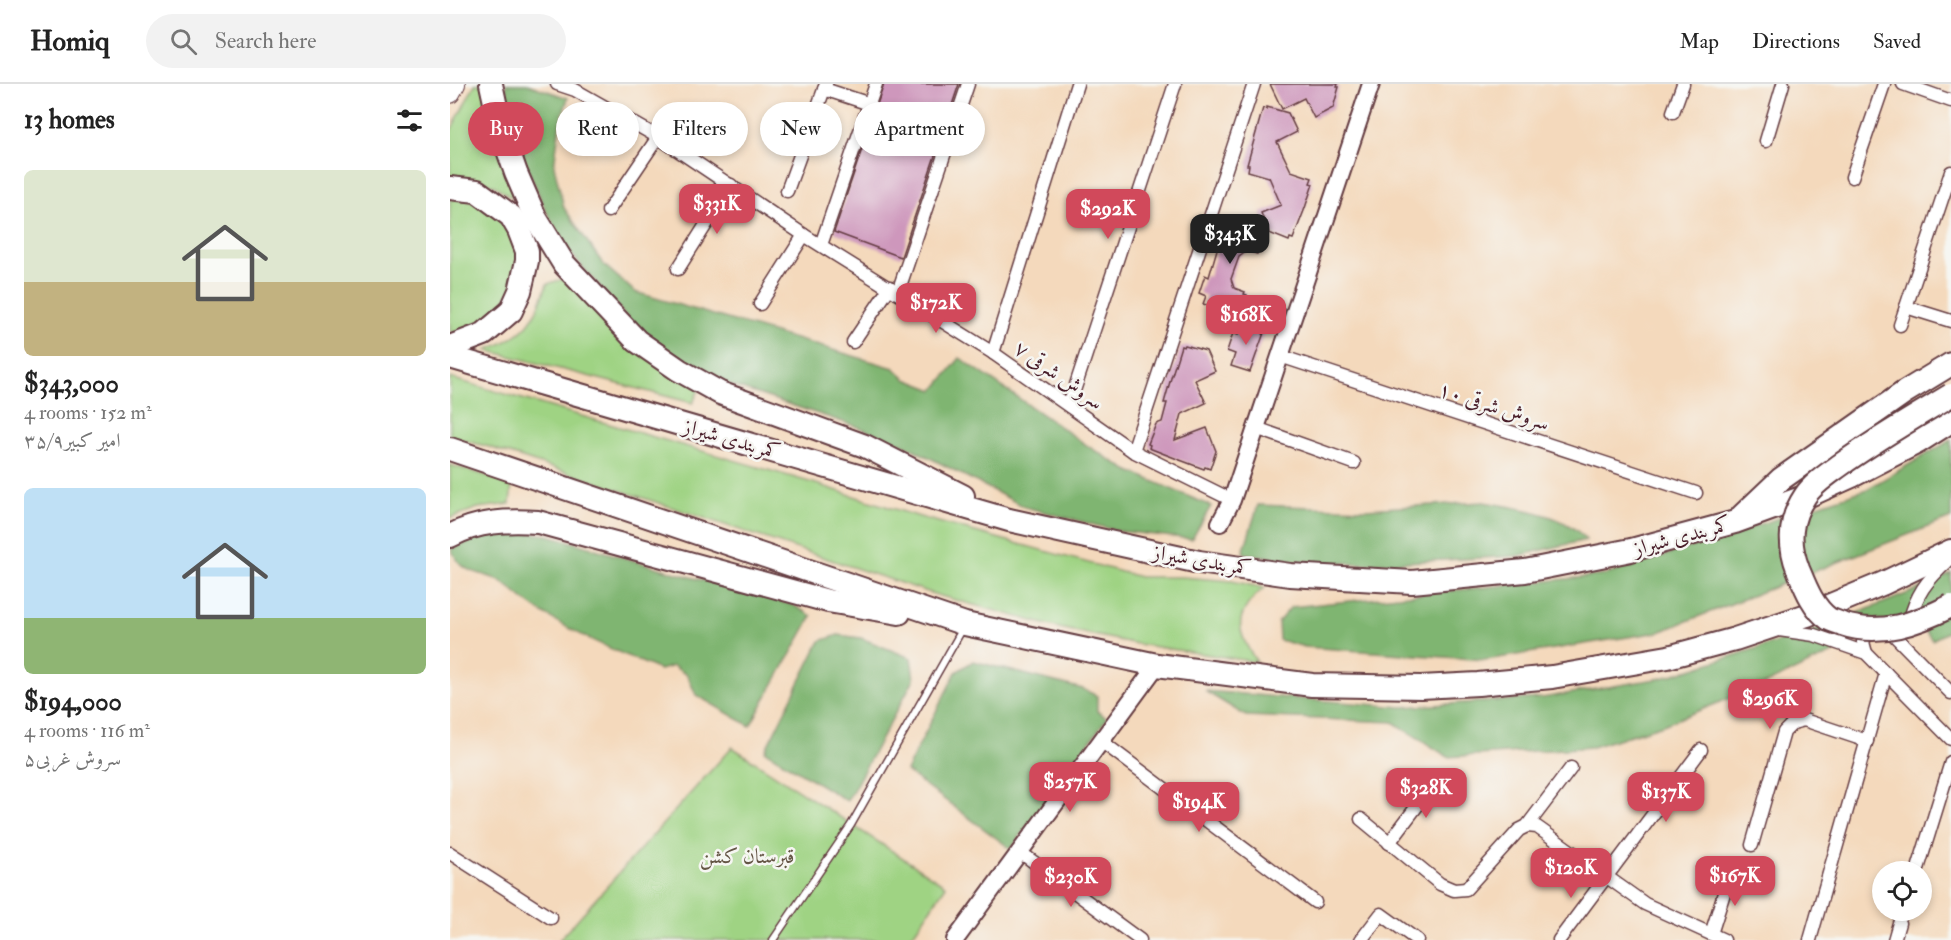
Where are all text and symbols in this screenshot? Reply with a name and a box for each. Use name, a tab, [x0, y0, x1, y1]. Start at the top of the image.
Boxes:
search box	[146, 14, 566, 68]
text: Homiq	[30, 24, 110, 59]
icon: search	[167, 25, 200, 58]
text: Search here	[215, 27, 316, 55]
text: Map	[1679, 28, 1719, 55]
text: Directions	[1752, 28, 1840, 55]
text: Saved	[1873, 28, 1921, 55]
chip: Buy	[468, 102, 544, 156]
chip: Rent	[556, 102, 639, 156]
chip: Filters	[651, 102, 748, 156]
chip: New	[760, 102, 842, 156]
chip: Apartment	[854, 102, 985, 156]
text: 13 homes	[24, 104, 115, 136]
icon: filters	[393, 104, 426, 137]
pin: $331K	[675, 184, 759, 235]
pin: $292K	[1066, 189, 1150, 240]
text: $331K	[693, 191, 741, 216]
text: $292K	[1080, 196, 1136, 221]
icon: home	[171, 209, 279, 317]
pin: $343K	[1188, 214, 1272, 265]
text: $343K	[1204, 221, 1256, 246]
pin: $172K	[894, 283, 978, 334]
text: $172K	[910, 290, 962, 315]
pin: $168K	[1204, 295, 1288, 346]
text: $168K	[1220, 302, 1272, 327]
street label: سروش شرقی ۷	[1009, 335, 1109, 416]
text: $343,000	[24, 368, 119, 400]
street label: سروش شرقی ۱۰	[1435, 376, 1553, 437]
text: 4 rooms · 152 m²	[24, 400, 152, 425]
street label: کمربندی شیراز	[678, 412, 784, 466]
text: امیر کبیر۳۵/۹	[24, 428, 121, 453]
street label: کمربندی شیراز	[1628, 510, 1734, 563]
icon: home	[171, 527, 279, 635]
street label: کمربندی شیراز	[1148, 538, 1254, 582]
pin: $296K	[1728, 679, 1812, 730]
text: $194,000	[24, 686, 122, 718]
text: $296K	[1742, 686, 1798, 711]
text: 4 rooms · 116 m²	[24, 718, 150, 743]
text: سروش غربی۵	[24, 746, 121, 771]
pin: $257K	[1028, 762, 1112, 813]
pin: $328K	[1384, 768, 1468, 819]
text: $257K	[1043, 769, 1097, 794]
pin: $137K	[1624, 772, 1708, 823]
text: $328K	[1400, 775, 1452, 800]
text: $137K	[1641, 779, 1691, 804]
pin: $194K	[1157, 782, 1241, 833]
text: $194K	[1172, 789, 1226, 814]
park label: قبرستان کشن	[700, 843, 794, 870]
pin: $120K	[1529, 848, 1613, 899]
text: $120K	[1545, 855, 1597, 880]
pin: $167K	[1693, 856, 1777, 907]
pin: $230K	[1029, 857, 1113, 908]
map controls	[1872, 861, 1932, 921]
button: locate	[1872, 861, 1932, 921]
text: $167K	[1709, 863, 1761, 888]
text: $230K	[1044, 864, 1098, 889]

